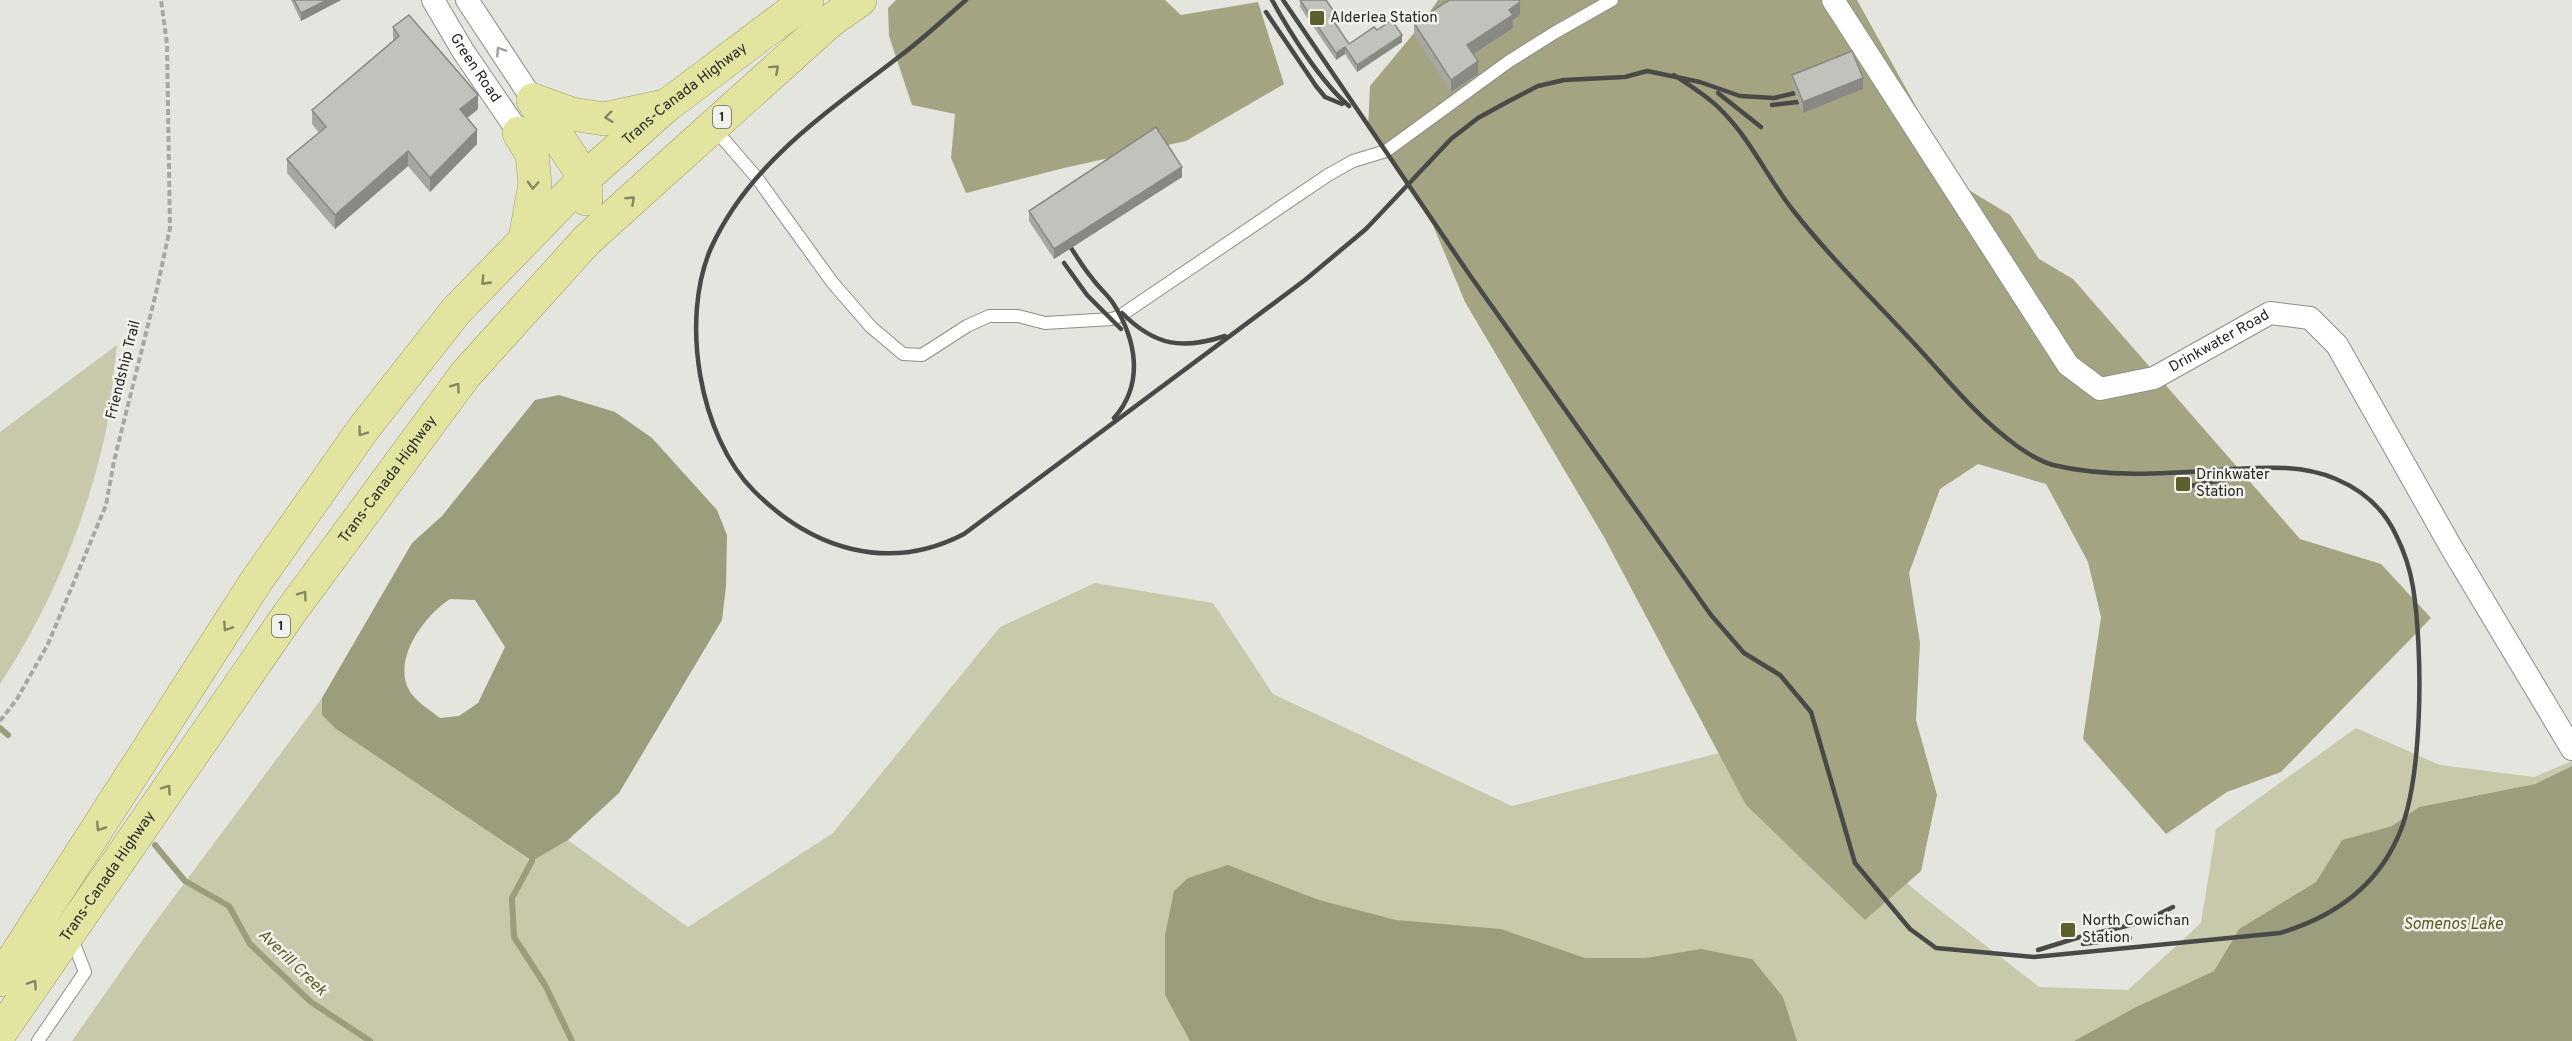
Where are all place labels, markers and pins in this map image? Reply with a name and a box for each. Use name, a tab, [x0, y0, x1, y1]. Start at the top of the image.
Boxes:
marker: Alderlea Station	[1308, 9, 1326, 27]
place label: Alderlea Station	[1330, 9, 1438, 28]
place label: Drinkwater Station	[2196, 466, 2270, 502]
marker: Drinkwater Station	[2174, 475, 2192, 493]
place label: North Cowichan Station	[2082, 912, 2189, 948]
marker: North Cowichan Station	[2059, 921, 2077, 939]

